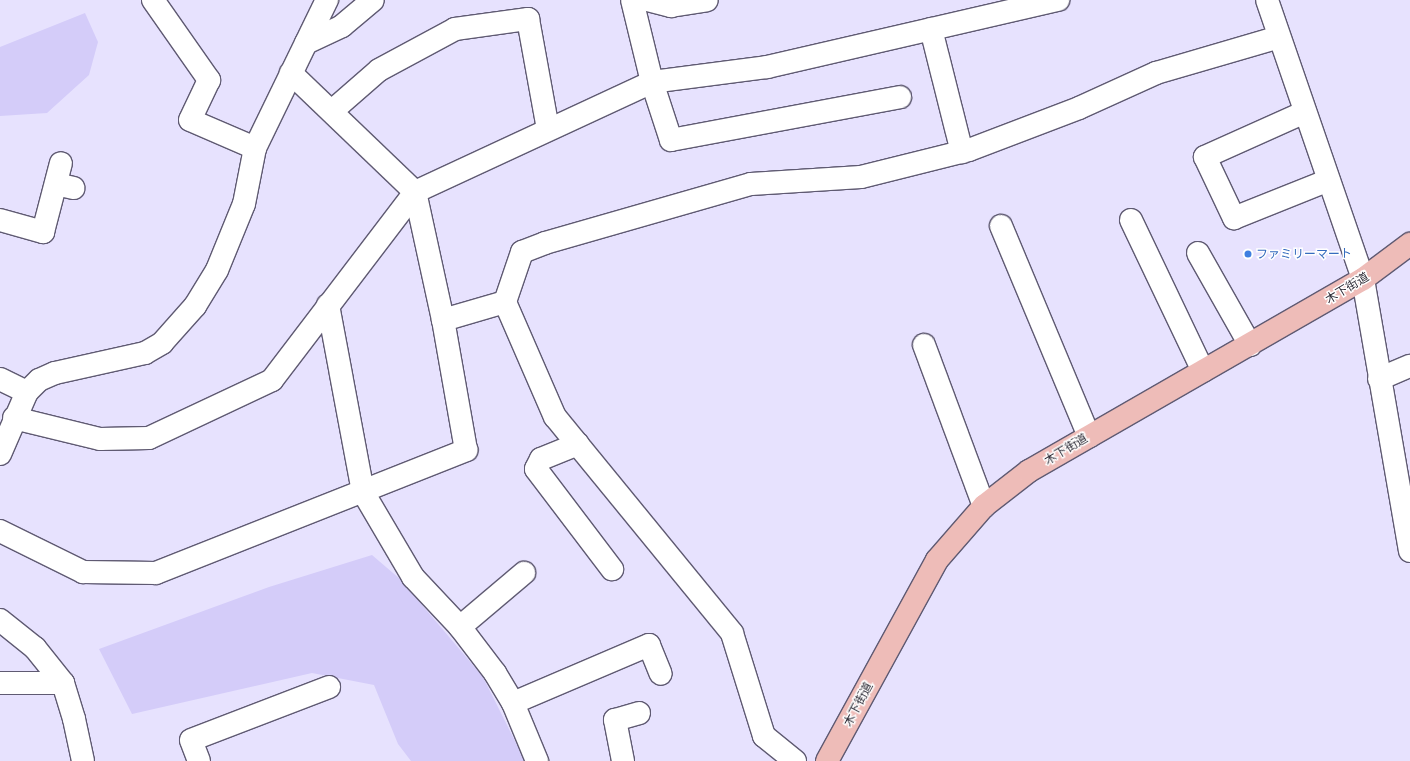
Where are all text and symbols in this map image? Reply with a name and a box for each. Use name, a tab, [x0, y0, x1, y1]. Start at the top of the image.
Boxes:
place label: ファミリーマート	[1256, 247, 1352, 261]
marker: ファミリーマート	[1243, 249, 1253, 259]
street label: 木下街道	[1323, 269, 1371, 307]
street label: 木下街道	[1042, 430, 1090, 468]
street label: 木下街道	[840, 679, 876, 729]

